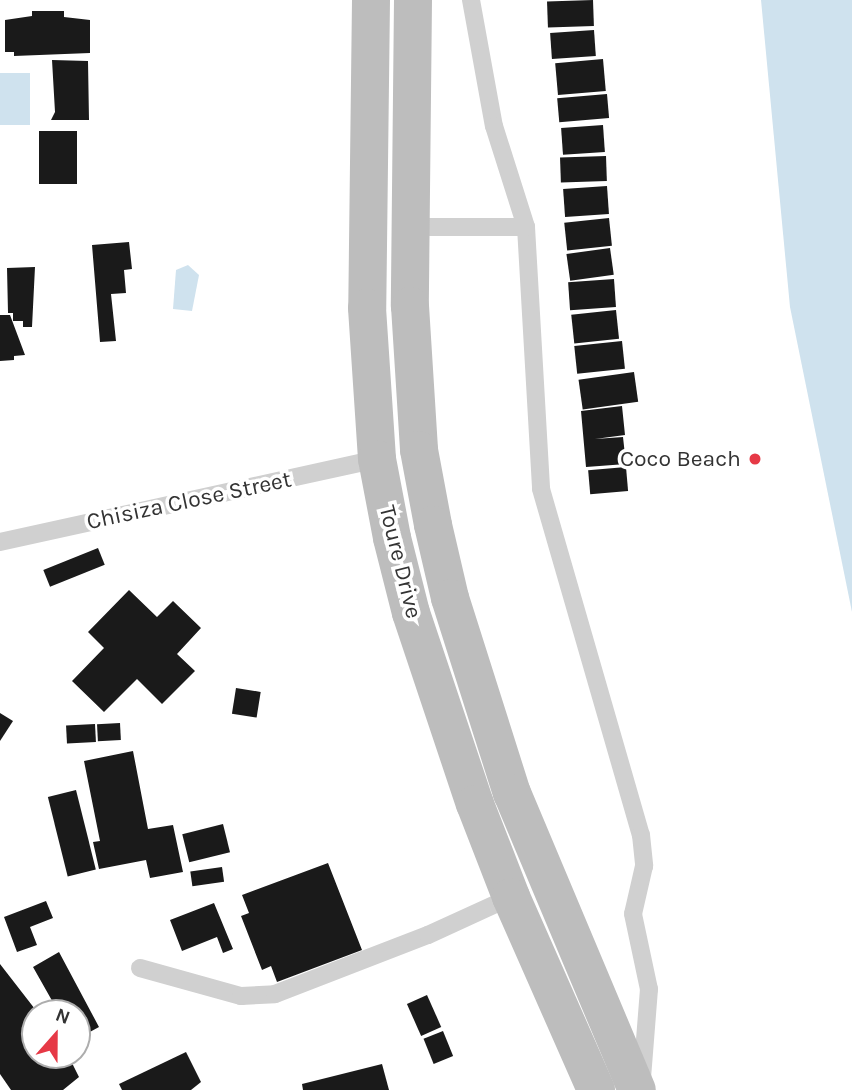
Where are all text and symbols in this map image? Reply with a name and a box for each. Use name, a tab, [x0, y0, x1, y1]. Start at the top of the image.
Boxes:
place label: Coco Beach	[620, 445, 741, 473]
marker: Coco Beach	[747, 451, 763, 467]
street label: Chisiza Close Street	[84, 466, 294, 536]
street label: Toure Drive	[373, 503, 427, 621]
north arrow	[21, 999, 91, 1069]
text: N	[53, 1004, 73, 1029]

